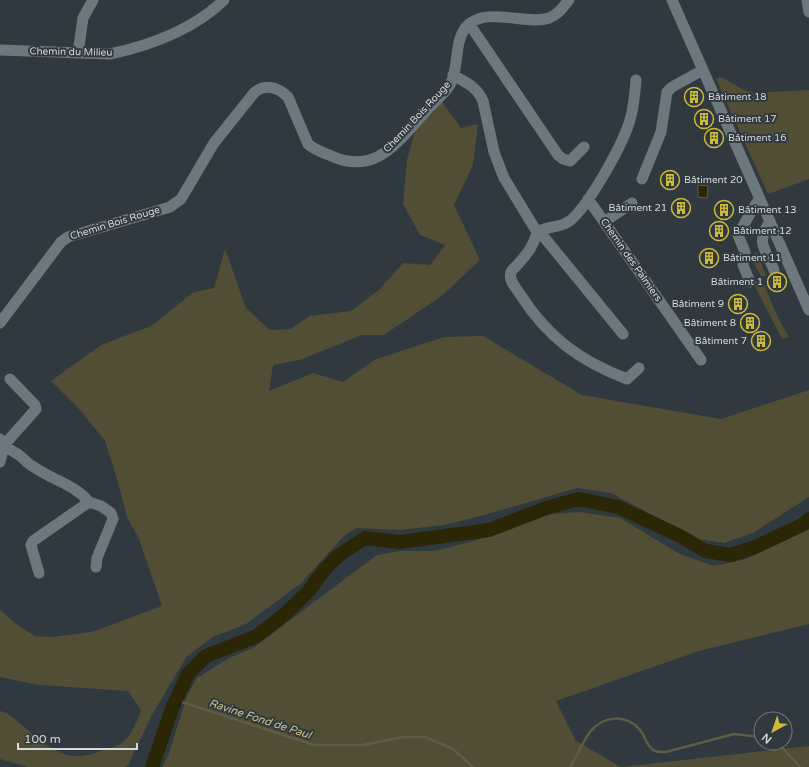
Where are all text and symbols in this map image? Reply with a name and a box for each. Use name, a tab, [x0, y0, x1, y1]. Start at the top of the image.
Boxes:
street label: Chemin du Milieu	[29, 45, 113, 59]
street label: Chemin Bois Rouge	[381, 79, 453, 155]
building icon: Bâtiment 18	[683, 86, 705, 108]
place label: Bâtiment 18	[708, 91, 767, 103]
building icon: Bâtiment 17	[693, 108, 715, 130]
place label: Bâtiment 17	[718, 113, 777, 125]
building icon: Bâtiment 16	[703, 127, 725, 149]
place label: Bâtiment 16	[728, 132, 787, 144]
building icon: Bâtiment 20	[659, 169, 681, 191]
place label: Bâtiment 20	[684, 174, 743, 186]
building icon: Bâtiment 21	[670, 197, 692, 219]
building icon: Bâtiment 13	[713, 199, 735, 221]
place label: Bâtiment 21	[608, 202, 667, 214]
street label: Chemin Bois Rouge	[69, 204, 162, 242]
place label: Bâtiment 13	[738, 204, 797, 216]
street label: Chemin des Palmiers	[598, 216, 664, 304]
building icon: Bâtiment 12	[708, 220, 730, 242]
place label: Bâtiment 12	[733, 225, 792, 237]
building icon: Bâtiment 11	[698, 247, 720, 269]
place label: Bâtiment 11	[723, 252, 782, 264]
building icon: Bâtiment 1	[766, 271, 788, 293]
place label: Bâtiment 1	[711, 276, 763, 288]
building icon: Bâtiment 9	[727, 293, 749, 315]
place label: Bâtiment 9	[672, 298, 724, 310]
building icon: Bâtiment 8	[739, 312, 761, 334]
place label: Bâtiment 8	[684, 317, 736, 329]
building icon: Bâtiment 7	[750, 330, 772, 352]
place label: Bâtiment 7	[695, 335, 747, 347]
water label: Ravine Fond de Paul	[207, 696, 314, 742]
north arrow	[753, 711, 793, 751]
scale bar	[18, 725, 137, 751]
text: N	[759, 730, 774, 746]
text: 100 m	[24, 732, 61, 746]

